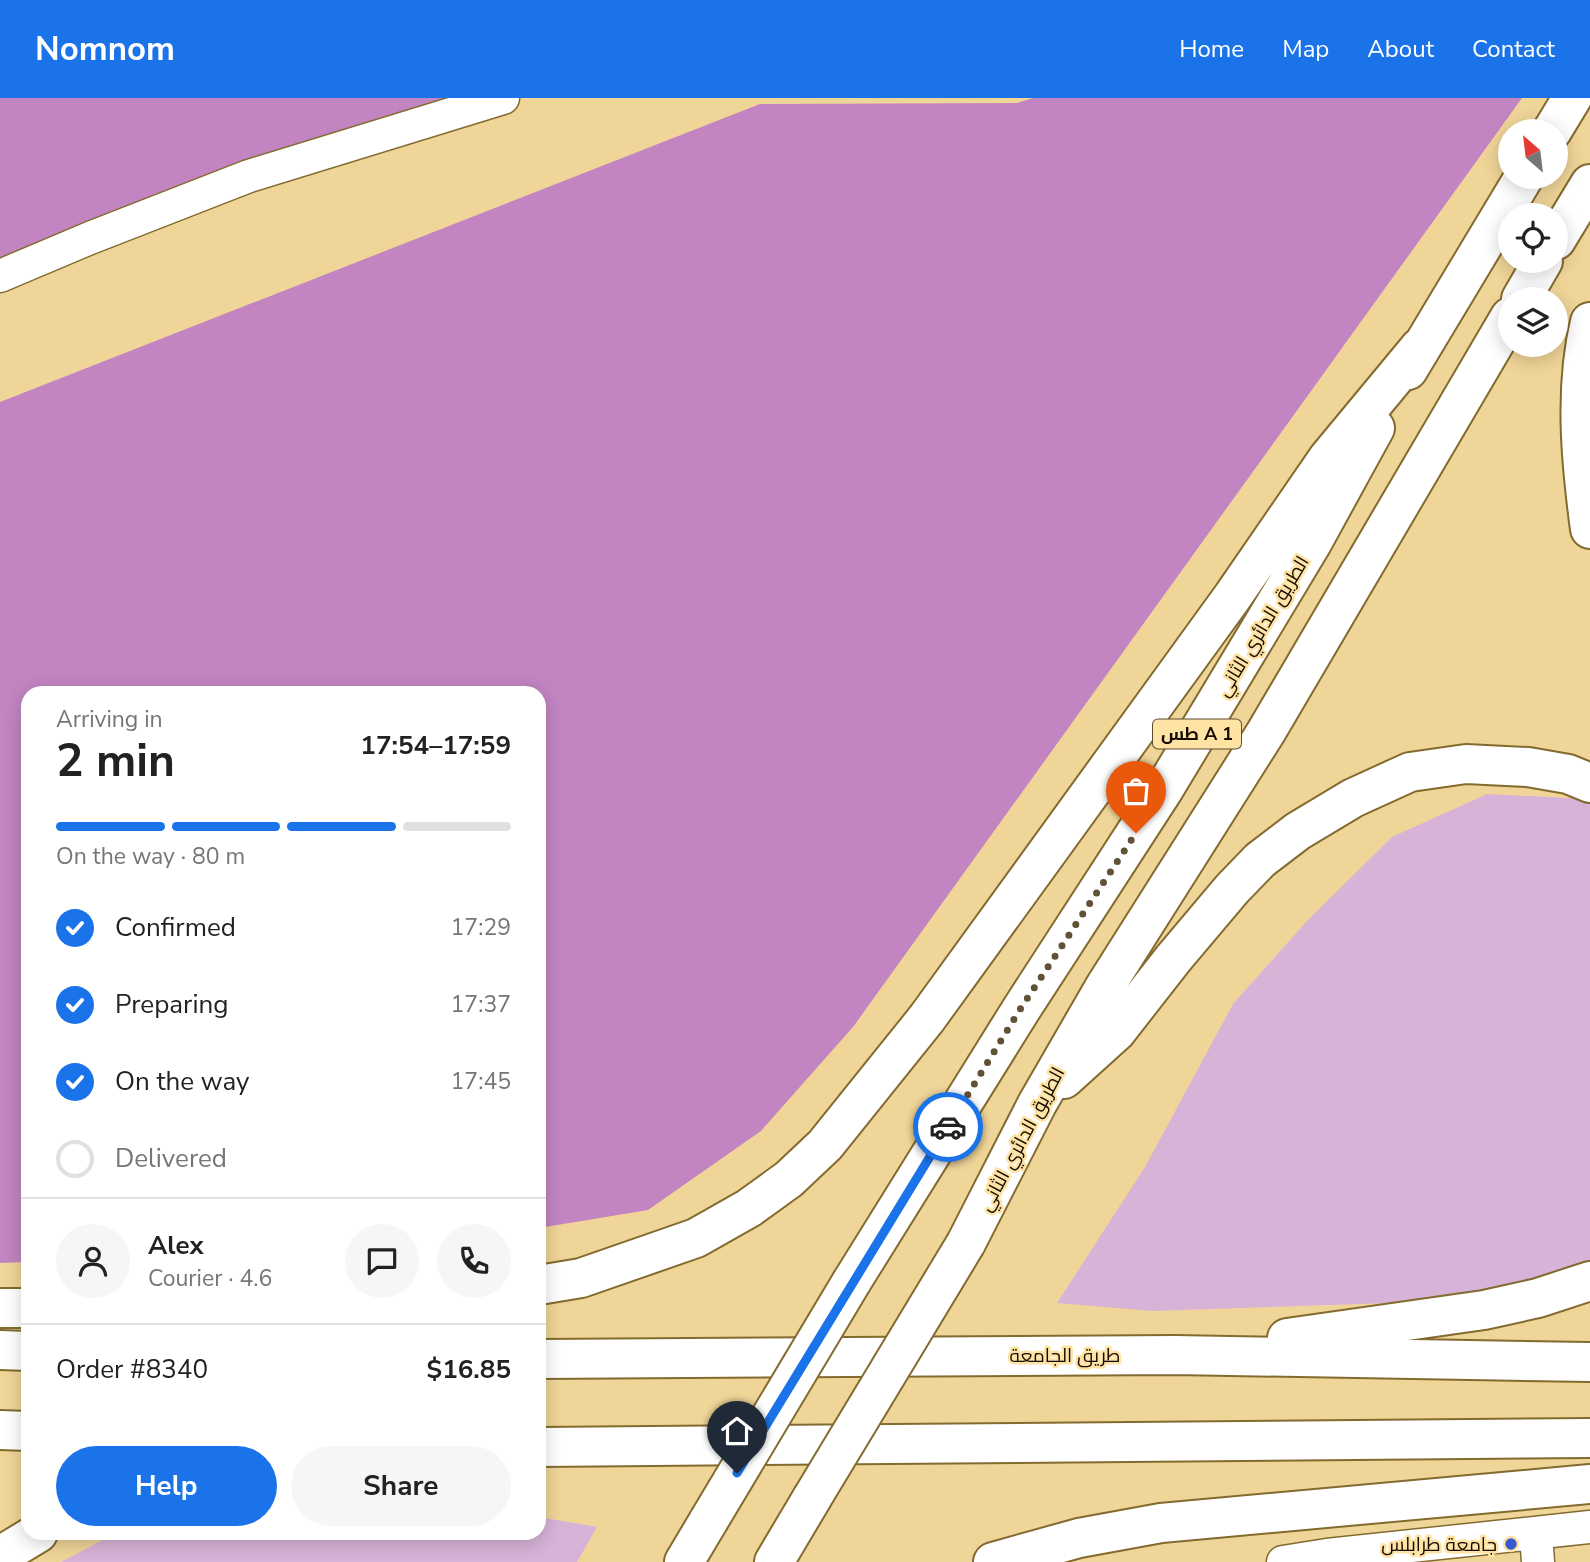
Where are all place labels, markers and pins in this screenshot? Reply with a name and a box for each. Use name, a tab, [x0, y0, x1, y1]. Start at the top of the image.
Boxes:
pin	[1106, 761, 1166, 833]
pin	[707, 1401, 767, 1473]
place label: جامعة طرابلس	[1381, 1532, 1497, 1558]
marker: جامعة طرابلس	[1503, 1536, 1519, 1552]

